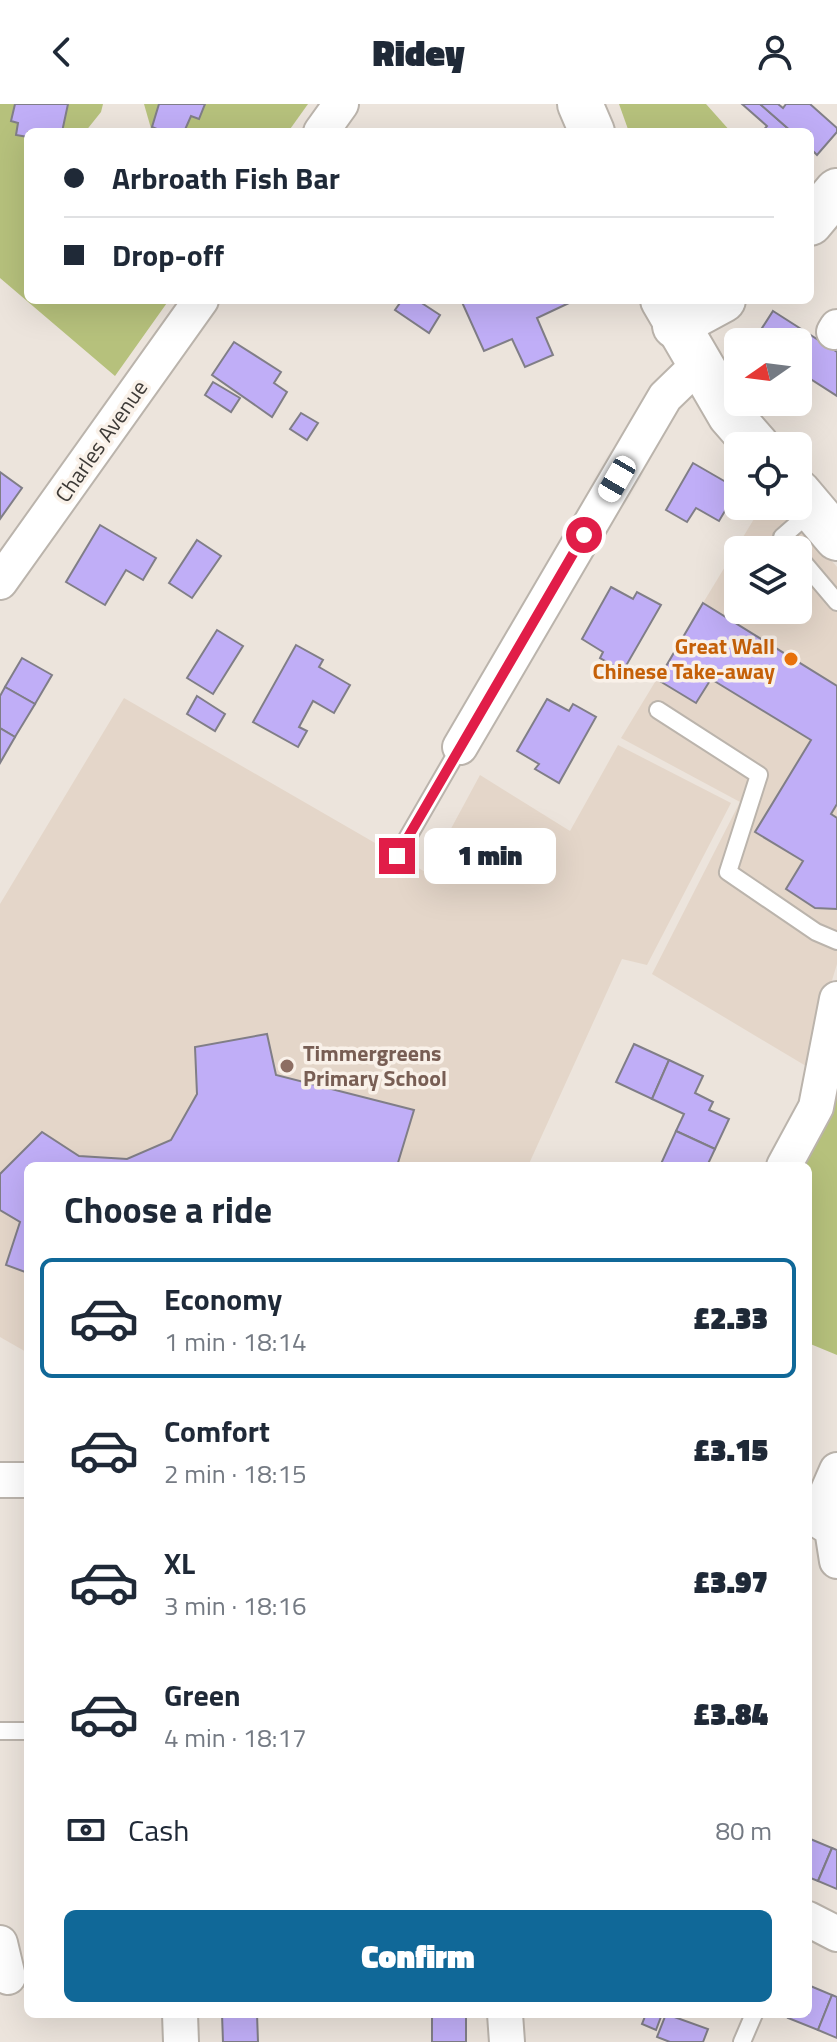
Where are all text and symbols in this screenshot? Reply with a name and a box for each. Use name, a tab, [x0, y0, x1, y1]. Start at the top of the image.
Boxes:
text: Ridey	[372, 25, 465, 80]
icon: back	[40, 30, 84, 74]
icon: person	[753, 30, 797, 74]
text: Arbroath Fish Bar	[112, 155, 340, 201]
text: Drop-off	[112, 232, 224, 278]
north arrow	[724, 328, 812, 416]
map controls	[724, 328, 812, 624]
street label: Charles Avenue	[46, 373, 156, 509]
button: locate	[724, 432, 812, 520]
car	[595, 452, 639, 506]
route start	[566, 517, 602, 553]
button: layers	[724, 536, 812, 624]
place label: Great Wall Chinese Take-away	[593, 629, 775, 688]
marker: Great Wall Chinese Take-away	[782, 650, 800, 668]
callout: 1 min	[425, 828, 557, 884]
text: 1 min	[458, 836, 522, 875]
route end	[379, 838, 415, 874]
place label: Timmergreens Primary School	[303, 1036, 447, 1095]
marker: Timmergreens Primary School	[278, 1057, 296, 1075]
text: Choose a ride	[64, 1182, 272, 1237]
text: Economy	[164, 1276, 282, 1322]
icon: car	[68, 1282, 140, 1354]
text: £2.33	[694, 1295, 768, 1341]
text: 1 min · 18:14	[164, 1322, 307, 1361]
text: Comfort	[164, 1408, 270, 1454]
icon: car	[68, 1414, 140, 1486]
text: £3.15	[694, 1427, 768, 1473]
text: 2 min · 18:15	[164, 1454, 307, 1493]
text: XL	[164, 1540, 195, 1586]
icon: car	[68, 1546, 140, 1618]
text: £3.97	[694, 1559, 768, 1605]
text: 3 min · 18:16	[164, 1586, 307, 1625]
text: Green	[164, 1672, 241, 1718]
icon: car	[68, 1678, 140, 1750]
text: £3.84	[694, 1691, 768, 1737]
text: 4 min · 18:17	[164, 1718, 307, 1757]
text: Cash	[128, 1807, 189, 1853]
icon: cash	[64, 1808, 108, 1852]
text: 80 m	[715, 1811, 772, 1850]
button: Confirm	[64, 1910, 772, 2002]

